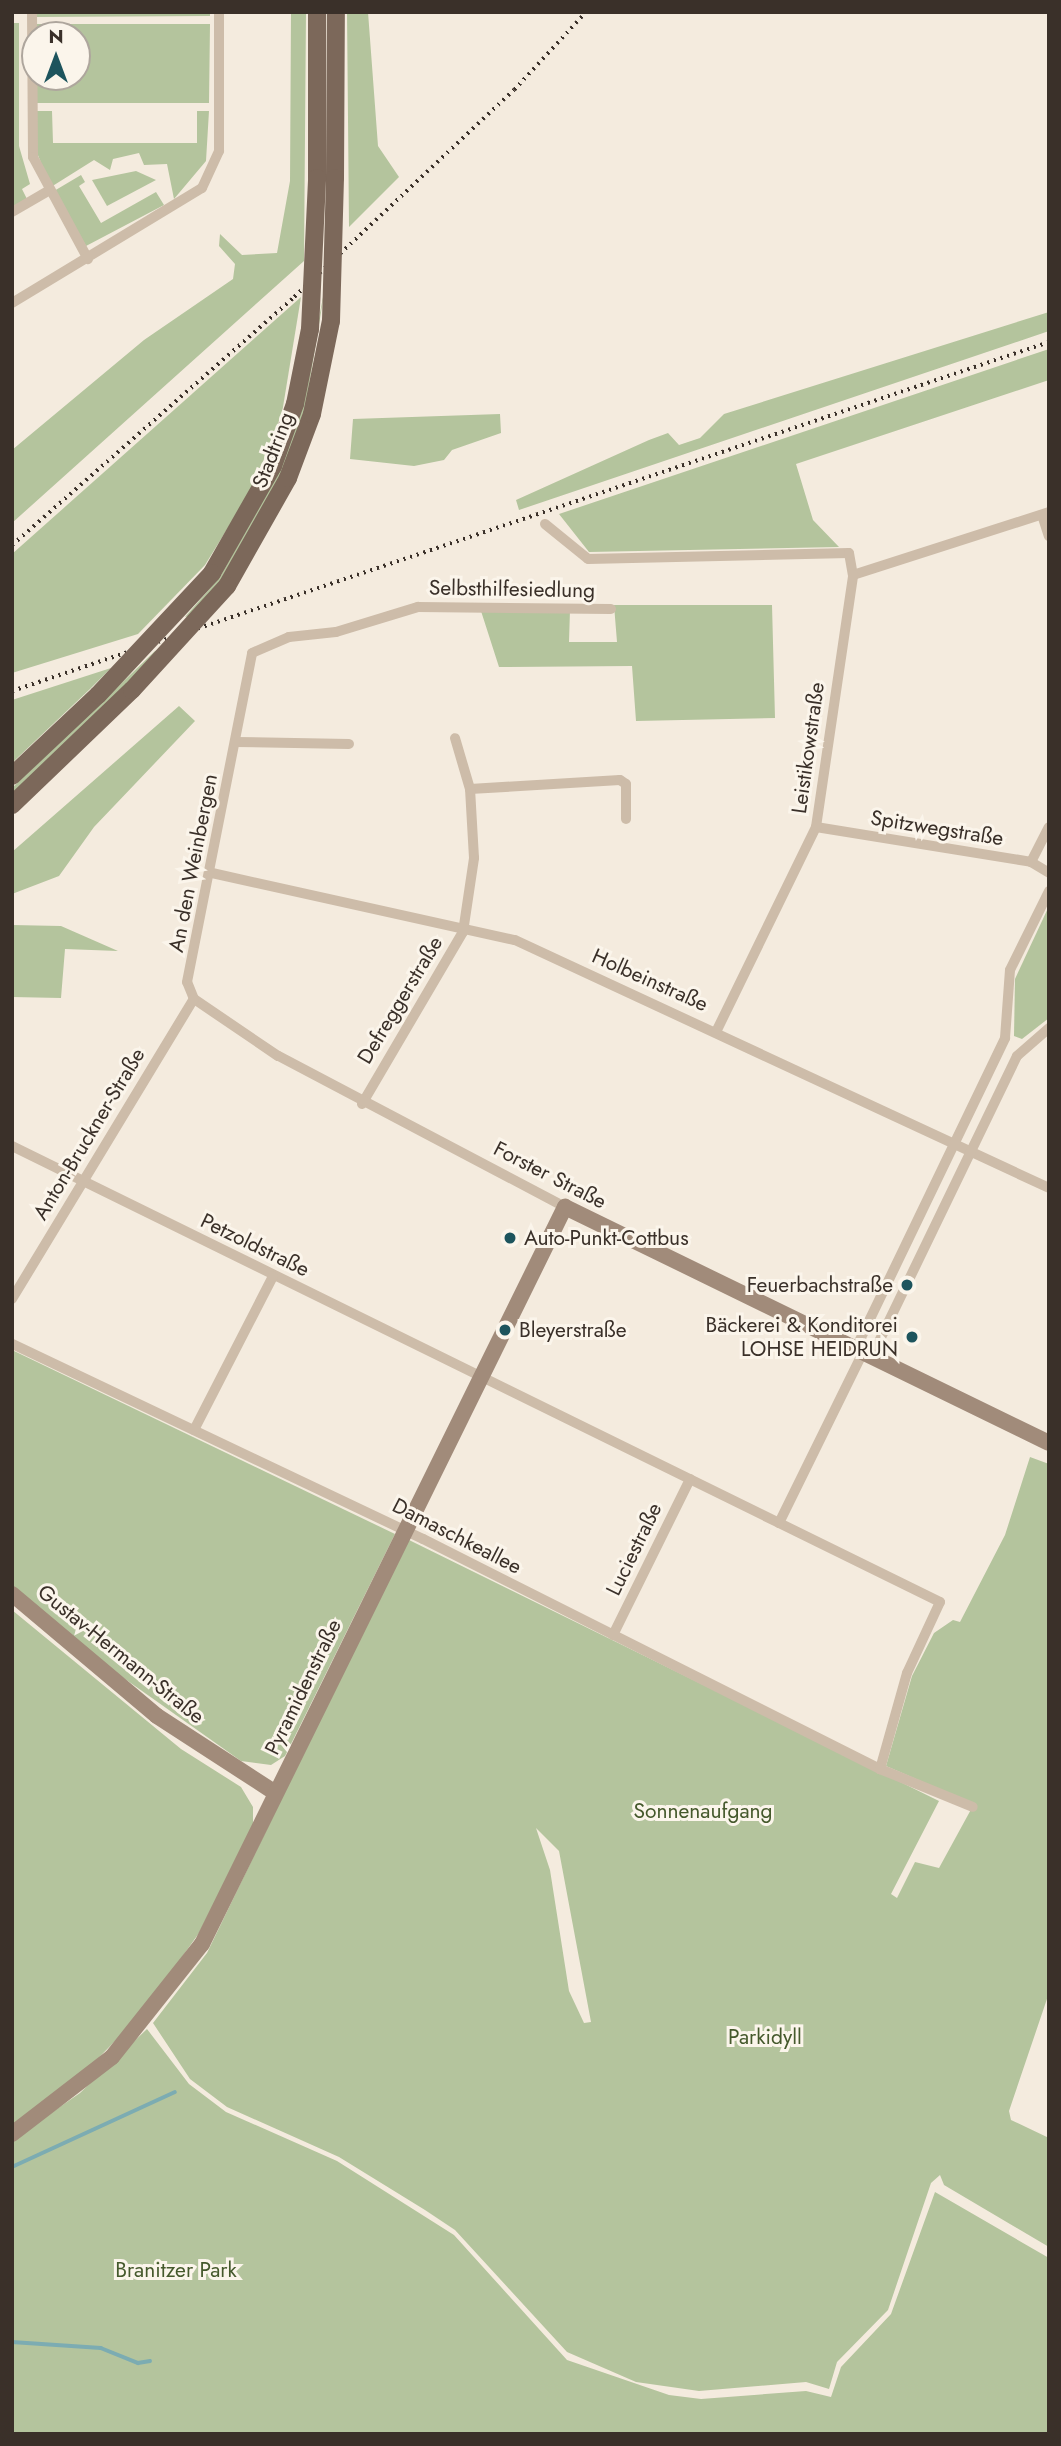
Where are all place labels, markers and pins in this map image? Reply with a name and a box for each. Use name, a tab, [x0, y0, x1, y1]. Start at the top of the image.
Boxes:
place label: Auto-Punkt-Cottbus	[524, 1225, 689, 1251]
marker: Auto-Punkt-Cottbus	[502, 1230, 518, 1246]
place label: Feuerbachstraße	[747, 1272, 893, 1298]
marker: Feuerbachstraße	[899, 1277, 915, 1293]
place label: Bäckerei & Konditorei LOHSE HEIDRUN	[706, 1312, 898, 1362]
place label: Bleyerstraße	[519, 1317, 626, 1343]
marker: Bleyerstraße	[497, 1322, 513, 1338]
marker: Bäckerei & Konditorei LOHSE HEIDRUN	[904, 1329, 920, 1345]

